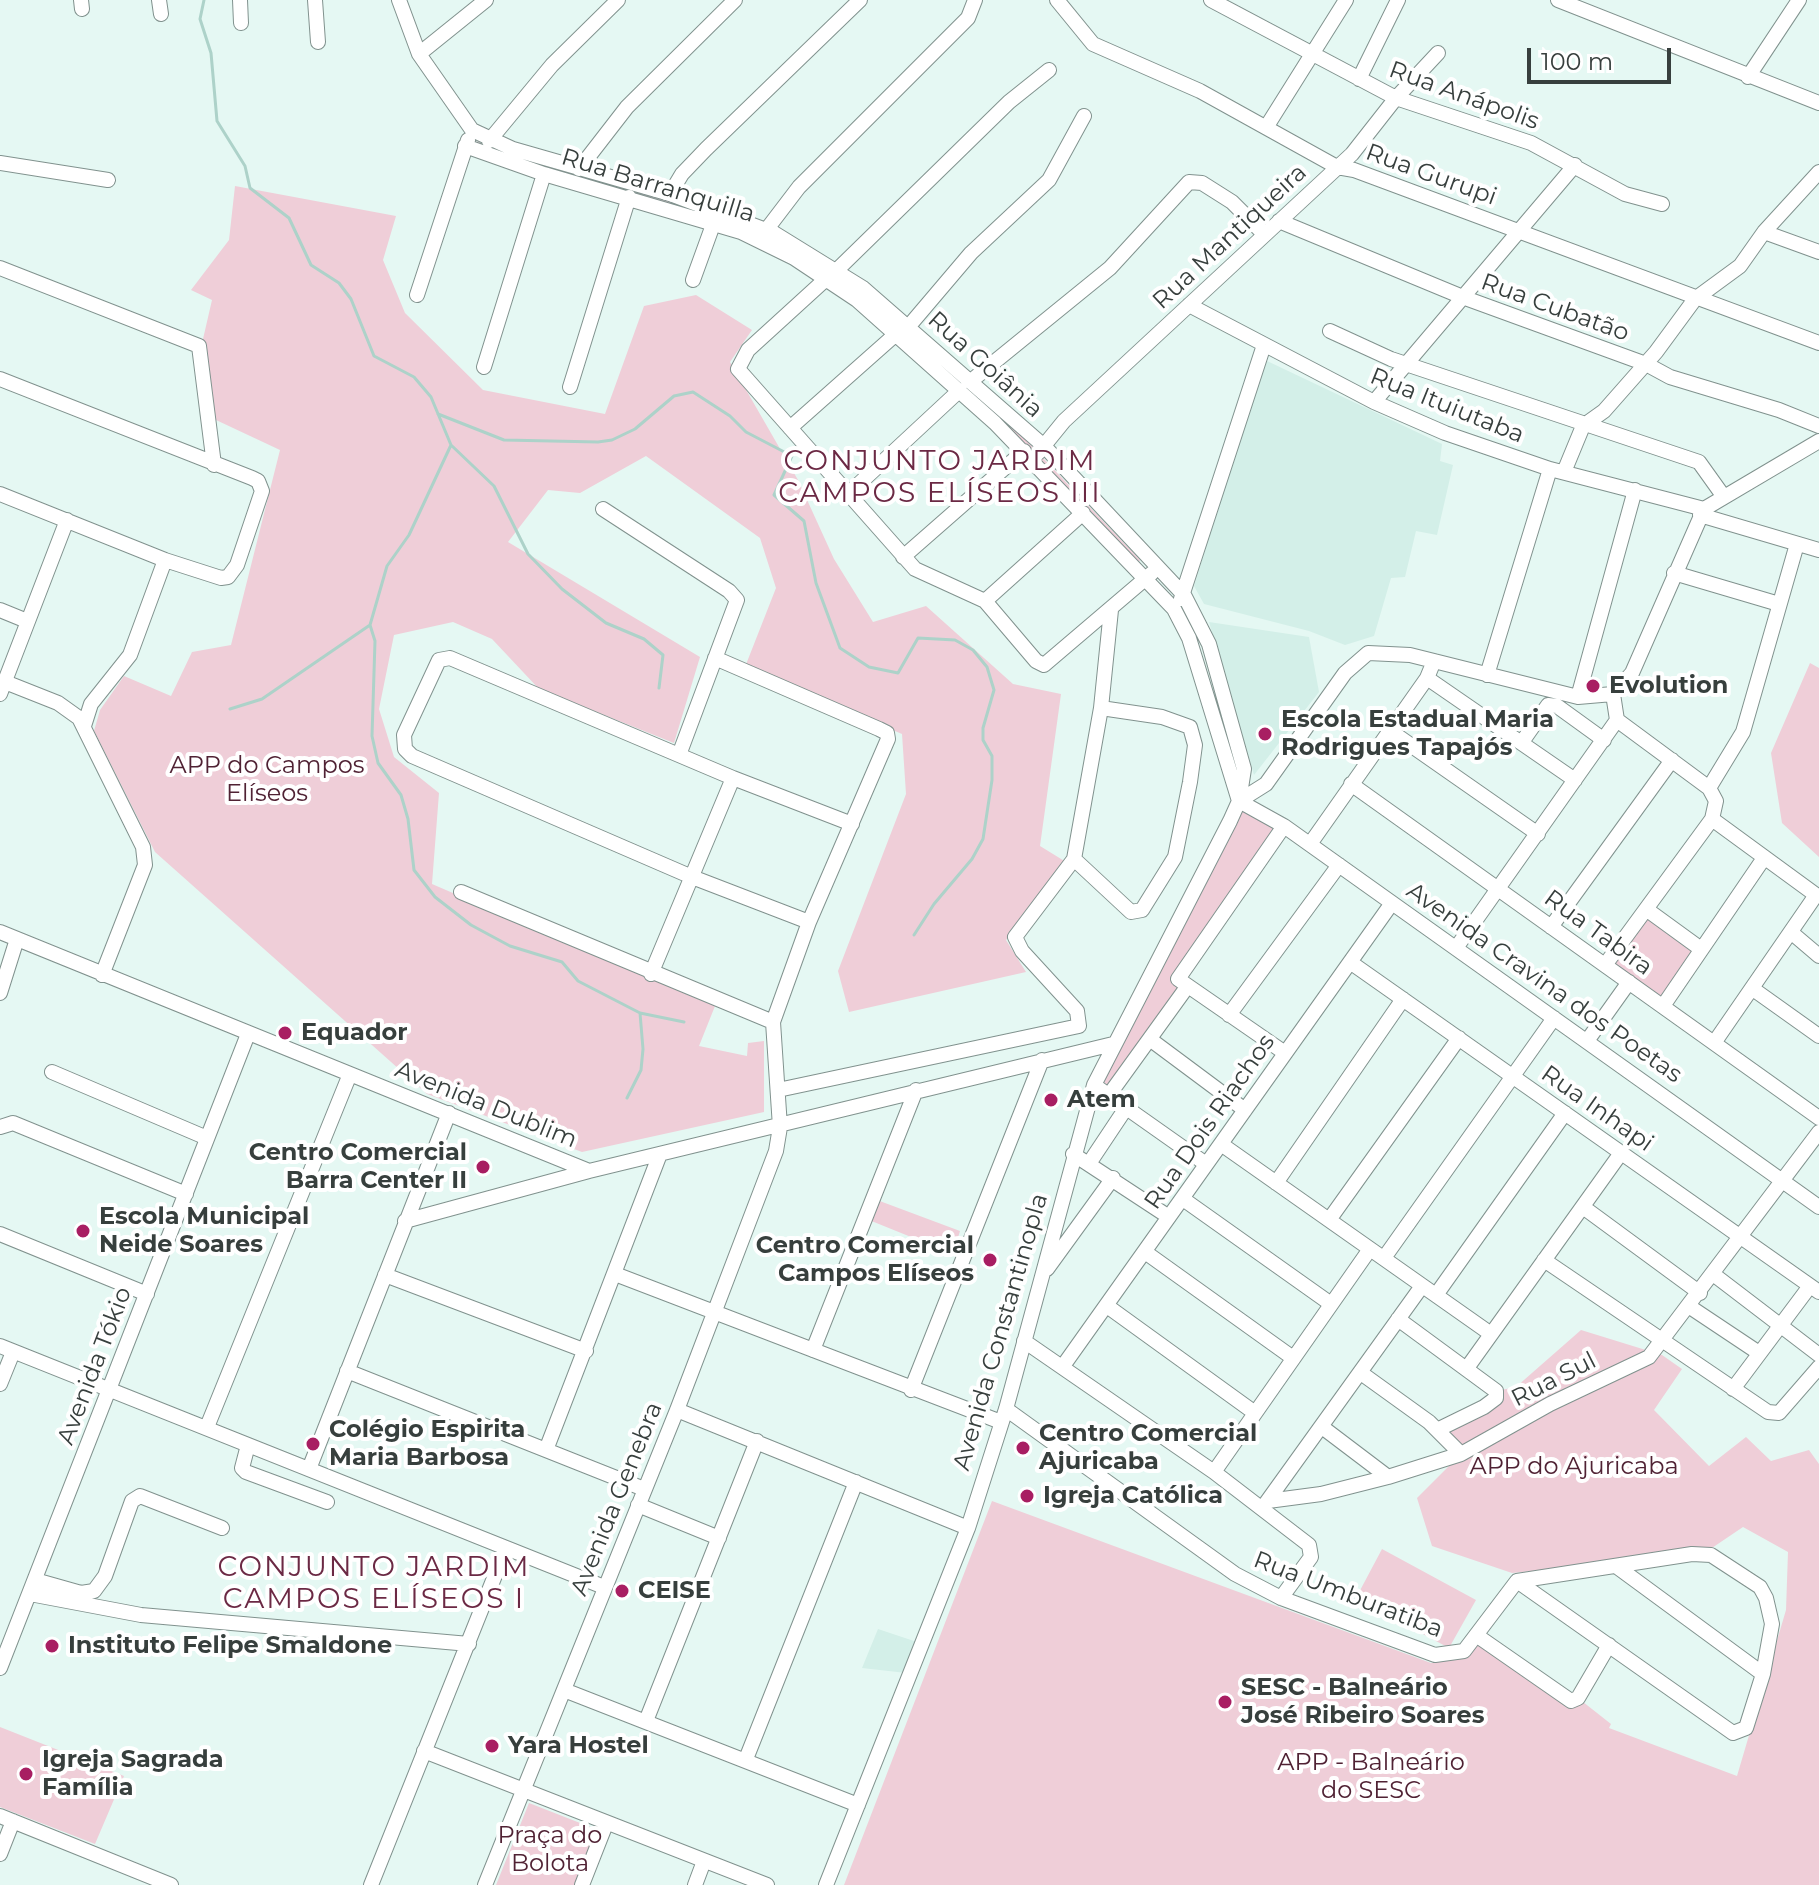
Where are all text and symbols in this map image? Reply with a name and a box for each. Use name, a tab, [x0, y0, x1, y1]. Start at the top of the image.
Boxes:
scale bar	[1531, 32, 1675, 82]
text: 100 m	[1541, 47, 1613, 76]
street label: Rua Anápolis	[1385, 56, 1543, 136]
street label: Rua Gurupi	[1362, 138, 1500, 212]
street label: Rua Barranquilla	[558, 143, 758, 229]
street label: Rua Mantiqueira	[1147, 158, 1313, 316]
street label: Rua Cubatão	[1477, 268, 1633, 348]
street label: Rua Goiânia	[921, 306, 1049, 424]
street label: Rua Ituiutaba	[1366, 362, 1528, 450]
district label: CONJUNTO JARDIM CAMPOS ELÍSEOS III	[778, 445, 1102, 511]
place label: Evolution	[1609, 672, 1728, 700]
marker: Evolution	[1584, 677, 1602, 695]
place label: Escola Estadual Maria Rodrigues Tapajós	[1281, 706, 1554, 762]
marker: Escola Estadual Maria Rodrigues Tapajós	[1256, 725, 1274, 743]
park label: APP do Campos Elíseos	[170, 752, 364, 808]
street label: Avenida Cravina dos Poetas	[1401, 877, 1687, 1089]
street label: Rua Tabira	[1538, 884, 1658, 982]
place label: Equador	[301, 1019, 408, 1047]
marker: Equador	[276, 1024, 294, 1042]
street label: Rua Dois Riachos	[1139, 1029, 1281, 1215]
street label: Avenida Dublim	[391, 1055, 581, 1155]
street label: Rua Inhapi	[1535, 1060, 1659, 1158]
place label: Atem	[1067, 1086, 1136, 1114]
marker: Atem	[1042, 1091, 1060, 1109]
place label: Centro Comercial Barra Center II	[249, 1139, 467, 1195]
marker: Centro Comercial Barra Center II	[474, 1158, 492, 1176]
street label: Avenida Constantinopla	[948, 1190, 1054, 1474]
place label: Escola Municipal Neide Soares	[99, 1203, 309, 1259]
marker: Escola Municipal Neide Soares	[74, 1222, 92, 1240]
place label: Centro Comercial Campos Elíseos	[756, 1232, 974, 1288]
marker: Centro Comercial Campos Elíseos	[981, 1251, 999, 1269]
street label: Avenida Tókio	[52, 1283, 138, 1449]
street label: Rua Sul	[1507, 1346, 1601, 1414]
street label: Avenida Genebra	[565, 1398, 669, 1600]
place label: Colégio Espirita Maria Barbosa	[329, 1416, 525, 1472]
place label: Centro Comercial Ajuricaba	[1039, 1420, 1257, 1476]
marker: Colégio Espirita Maria Barbosa	[304, 1435, 322, 1453]
marker: Centro Comercial Ajuricaba	[1014, 1439, 1032, 1457]
park label: APP do Ajuricaba	[1469, 1453, 1679, 1481]
place label: Igreja Católica	[1043, 1482, 1223, 1510]
marker: Igreja Católica	[1018, 1487, 1036, 1505]
street label: Rua Umburatiba	[1249, 1546, 1447, 1644]
district label: CONJUNTO JARDIM CAMPOS ELÍSEOS I	[218, 1551, 530, 1617]
place label: CEISE	[638, 1577, 711, 1605]
marker: CEISE	[613, 1582, 631, 1600]
place label: Instituto Felipe Smaldone	[68, 1632, 392, 1660]
marker: Instituto Felipe Smaldone	[43, 1637, 61, 1655]
place label: SESC - Balneário José Ribeiro Soares	[1241, 1674, 1484, 1730]
marker: SESC - Balneário José Ribeiro Soares	[1216, 1693, 1234, 1711]
place label: Yara Hostel	[508, 1732, 649, 1760]
marker: Yara Hostel	[483, 1737, 501, 1755]
place label: Igreja Sagrada Família	[42, 1746, 223, 1802]
park label: APP - Balneário do SESC	[1277, 1749, 1465, 1805]
marker: Igreja Sagrada Família	[17, 1765, 35, 1783]
park label: Praça do Bolota	[498, 1822, 602, 1878]

